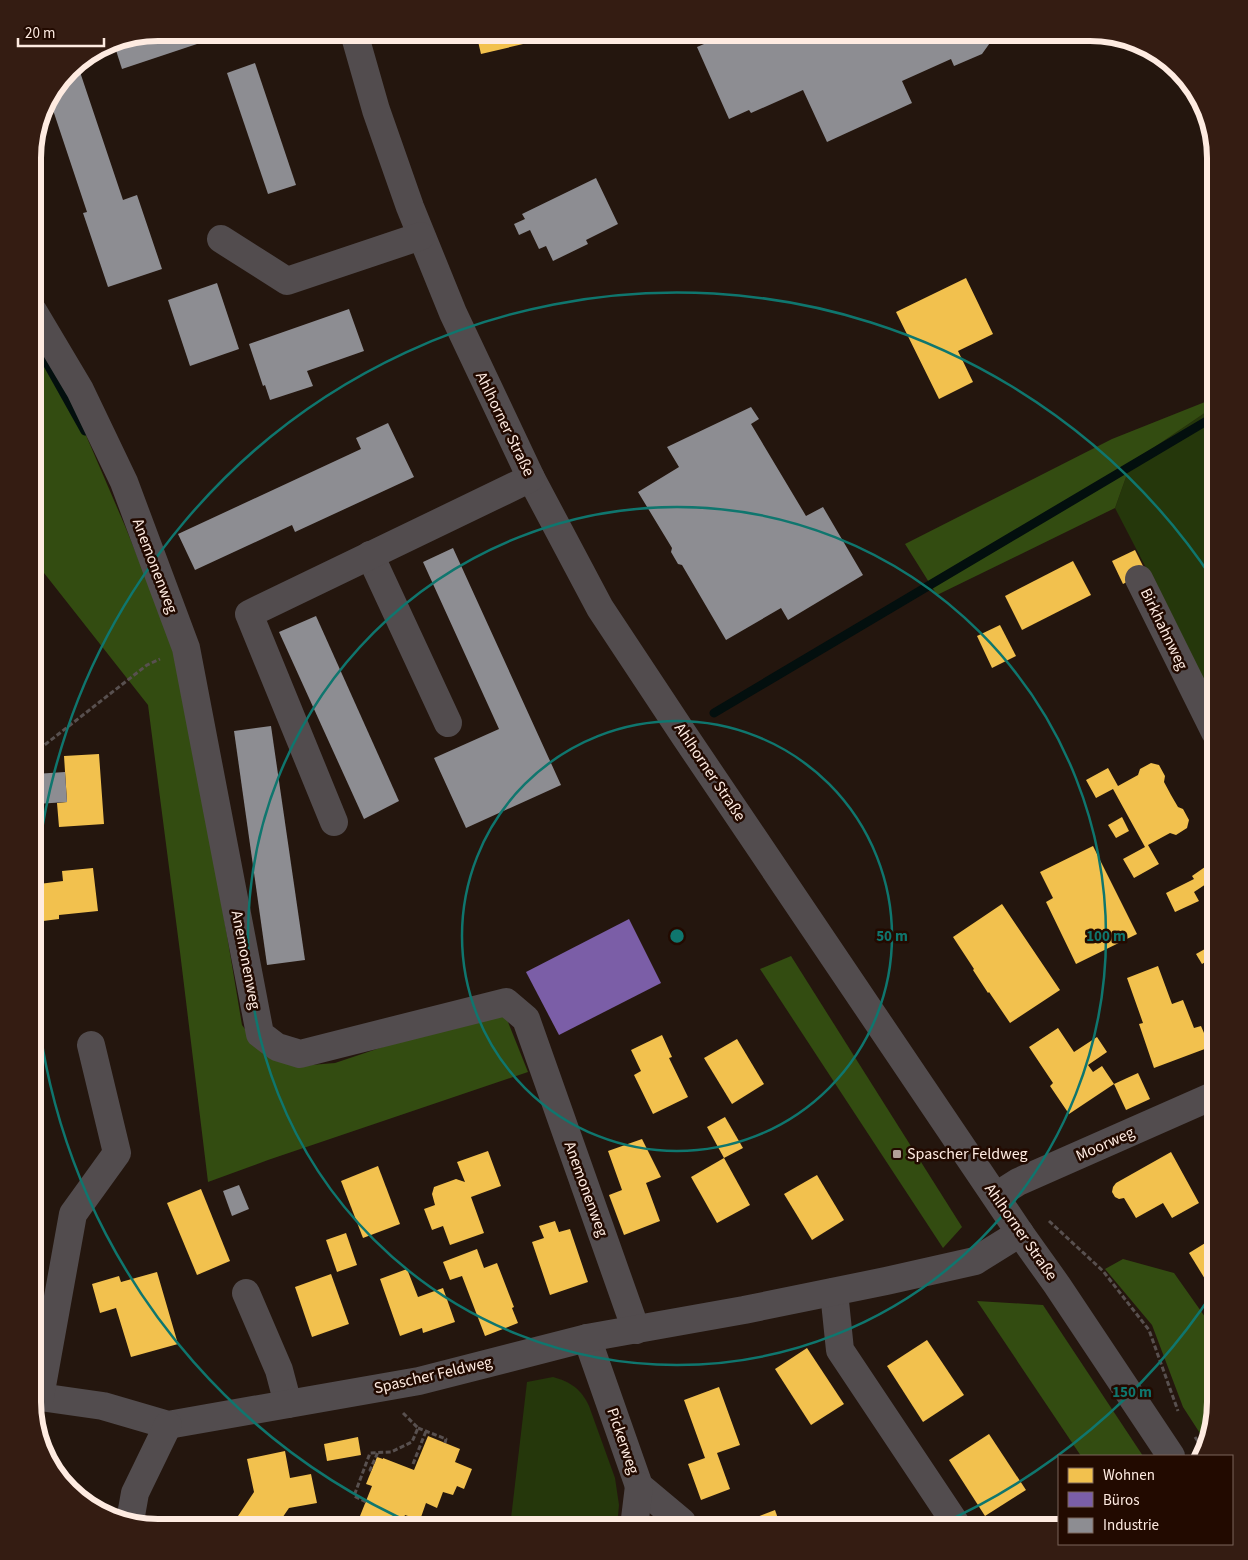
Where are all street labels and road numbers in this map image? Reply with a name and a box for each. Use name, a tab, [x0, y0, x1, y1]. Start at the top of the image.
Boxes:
street label: Ahlhorner Straße	[470, 368, 540, 480]
street label: Anemonenweg	[127, 515, 183, 617]
street label: Birkhahnweg	[1135, 584, 1193, 674]
street label: Ahlhorner Straße	[669, 719, 751, 825]
street label: Anemonenweg	[226, 909, 266, 1011]
street label: Moorweg	[1072, 1121, 1138, 1167]
street label: Anemonenweg	[559, 1138, 613, 1240]
street label: Ahlhorner Straße	[979, 1179, 1063, 1285]
street label: Spascher Feldweg	[372, 1351, 494, 1399]
street label: Pickerweg	[601, 1405, 645, 1477]

